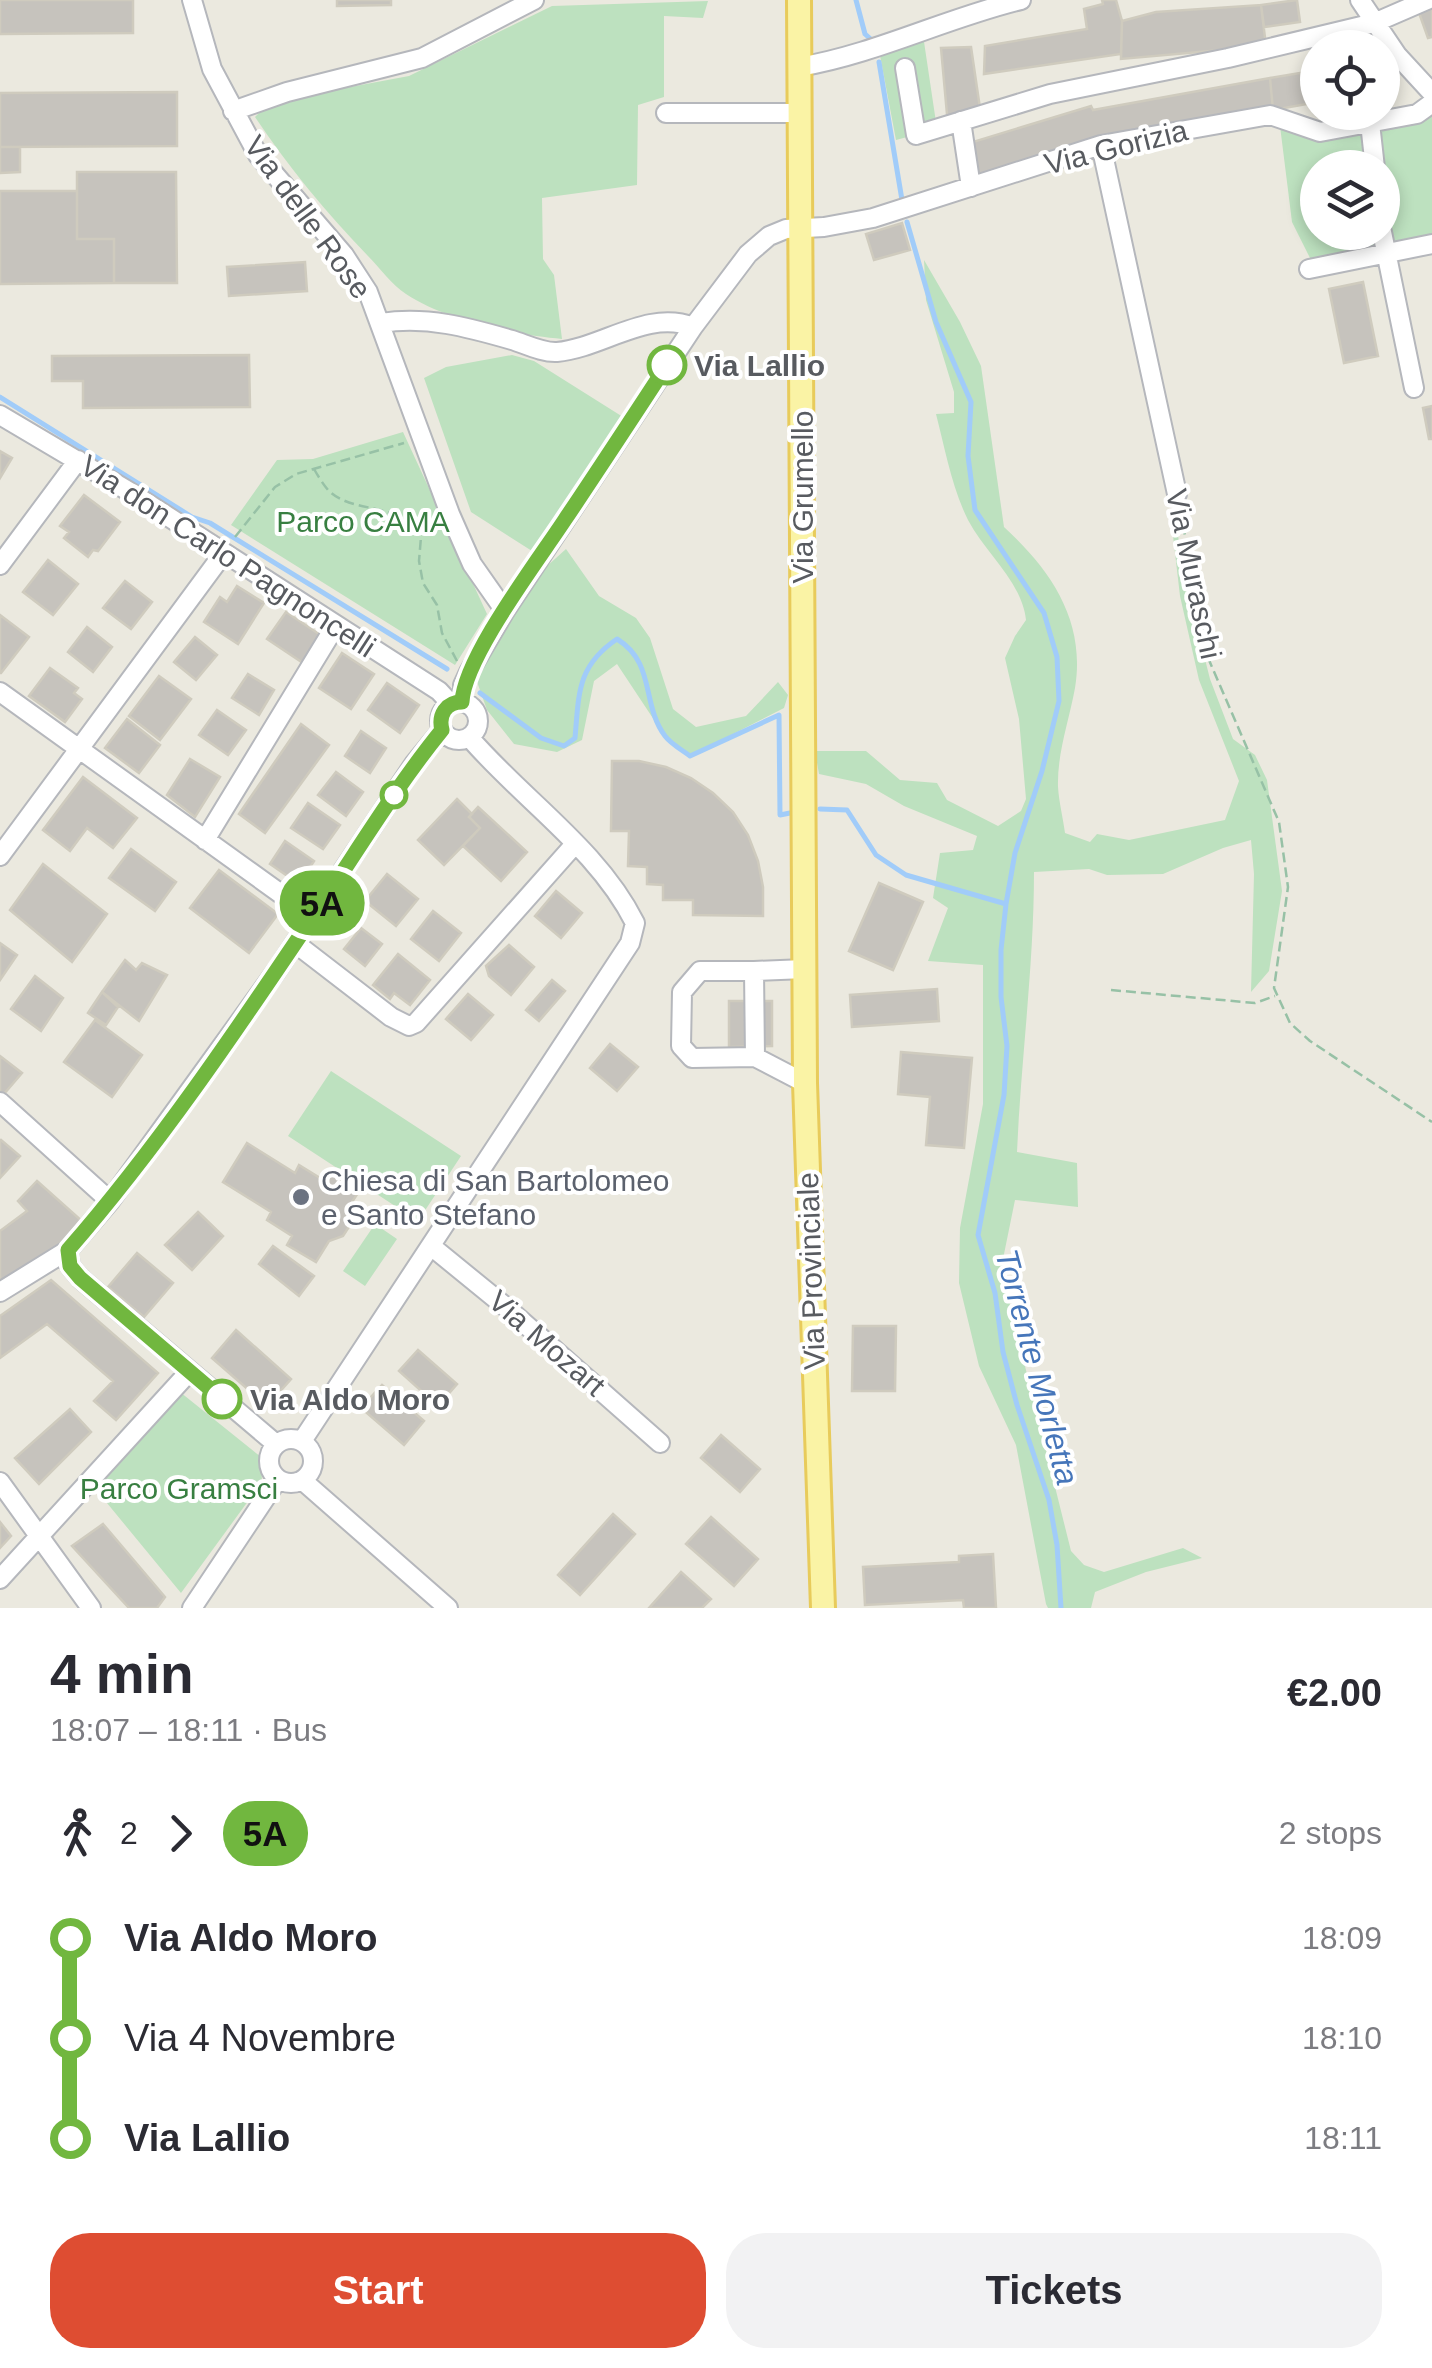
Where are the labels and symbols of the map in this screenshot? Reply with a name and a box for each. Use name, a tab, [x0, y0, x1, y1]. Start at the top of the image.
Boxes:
street label: Via Gorizia	[1041, 113, 1191, 181]
street label: Via delle Rose	[238, 129, 378, 305]
marker: Via Lallio	[648, 346, 686, 384]
place label: Via Lallio	[694, 349, 825, 382]
street label: Via Grumello	[786, 411, 819, 583]
street label: Via don Carlo Pagnoncelli	[74, 448, 382, 664]
street label: Via Muraschi	[1160, 486, 1228, 662]
park label: Parco CAMA	[276, 505, 450, 538]
unlabelled marker	[381, 782, 407, 808]
line badge: 5A	[277, 870, 367, 936]
place label: Chiesa di San Bartolomeo e Santo Stefano	[321, 1164, 670, 1231]
street label: Via Provinciale	[791, 1172, 831, 1370]
marker: Chiesa di San Bartolomeo e Santo Stefano	[290, 1186, 312, 1208]
water label: Torrente Morletta	[988, 1245, 1086, 1489]
street label: Via Mozart	[482, 1284, 612, 1403]
marker: Via Aldo Moro	[203, 1380, 241, 1418]
place label: Via Aldo Moro	[250, 1383, 450, 1416]
park label: Parco Gramsci	[80, 1472, 278, 1505]

